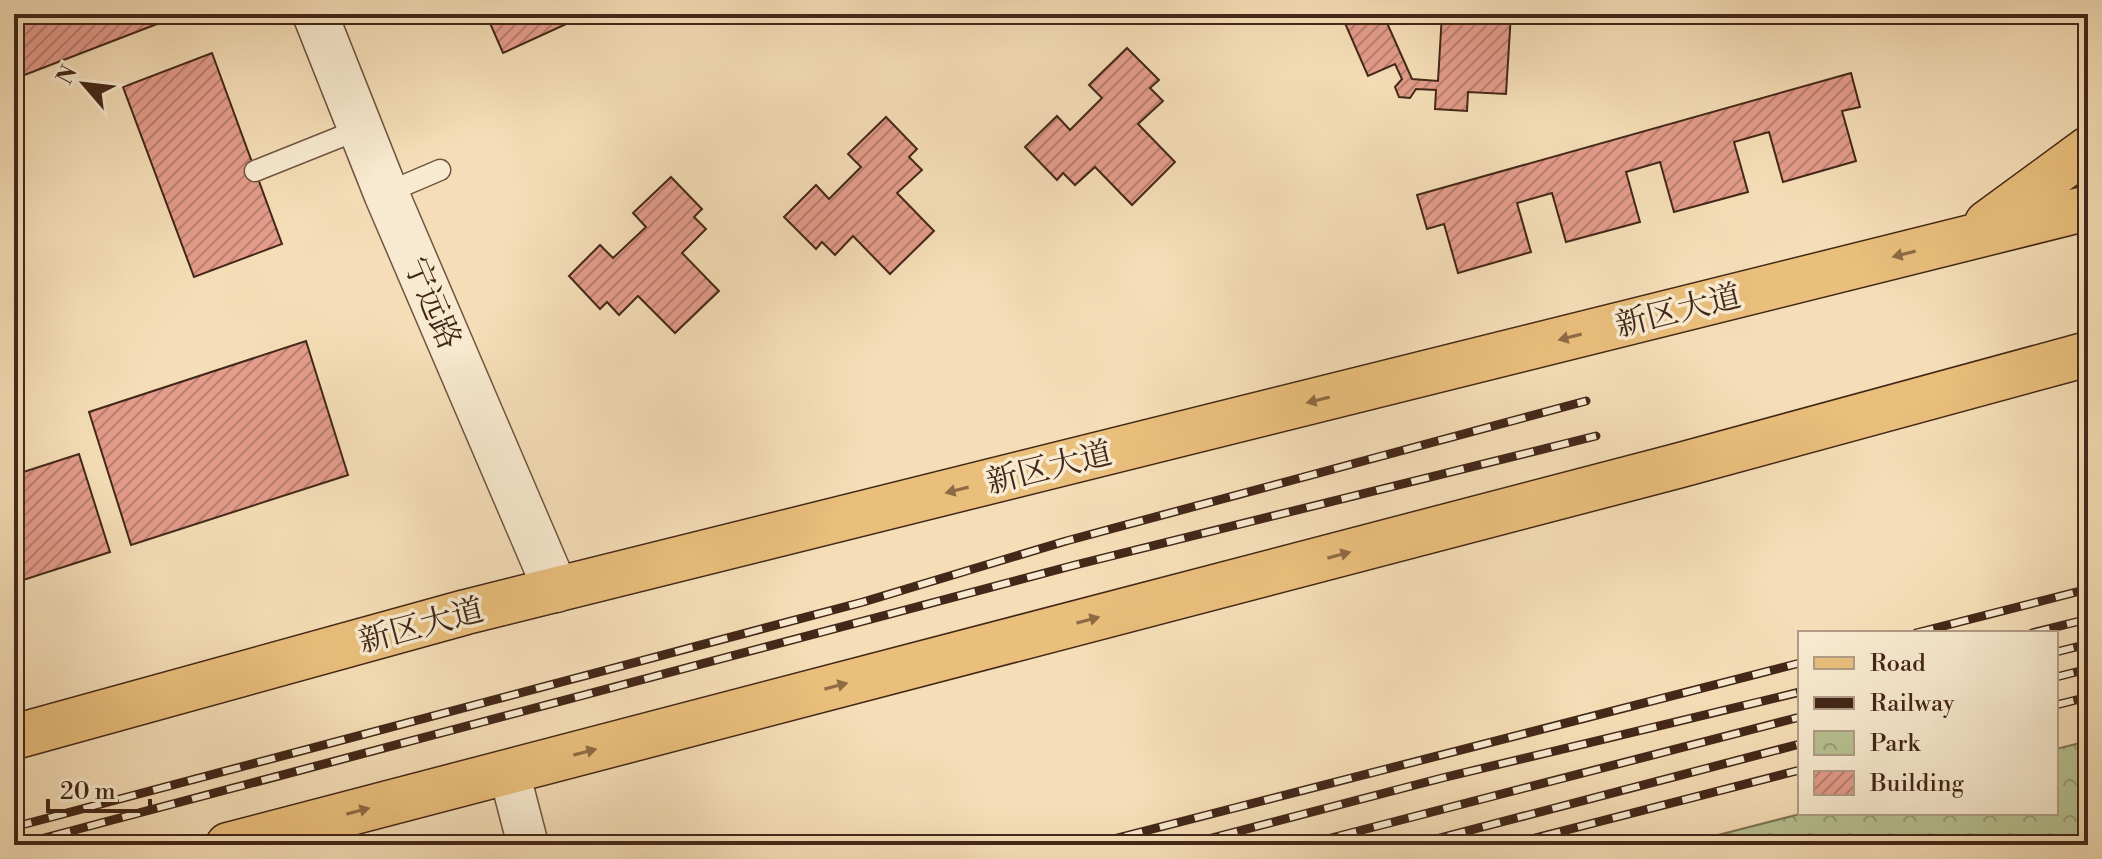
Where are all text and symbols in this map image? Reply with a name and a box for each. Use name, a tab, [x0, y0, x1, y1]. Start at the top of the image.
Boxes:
north arrow	[44, 44, 124, 124]
text: N	[52, 61, 84, 89]
one-way arrow	[1891, 248, 1916, 260]
street label: 宁远路	[395, 251, 469, 355]
street label: 新区大道	[1611, 276, 1745, 346]
one-way arrow	[1557, 331, 1582, 343]
one-way arrow	[1305, 394, 1330, 406]
street label: 新区大道	[982, 433, 1116, 503]
one-way arrow	[944, 484, 969, 496]
one-way arrow	[1327, 548, 1352, 560]
street label: 新区大道	[354, 590, 488, 662]
one-way arrow	[1075, 614, 1100, 626]
legend	[1798, 631, 2058, 815]
text: Road	[1870, 649, 1926, 679]
one-way arrow	[824, 680, 849, 692]
text: Railway	[1870, 689, 1955, 719]
text: Park	[1870, 729, 1921, 759]
one-way arrow	[572, 746, 597, 758]
scale bar	[48, 763, 150, 813]
text: Building	[1869, 769, 1964, 799]
text: 20 m	[60, 777, 116, 807]
one-way arrow	[346, 805, 371, 817]

